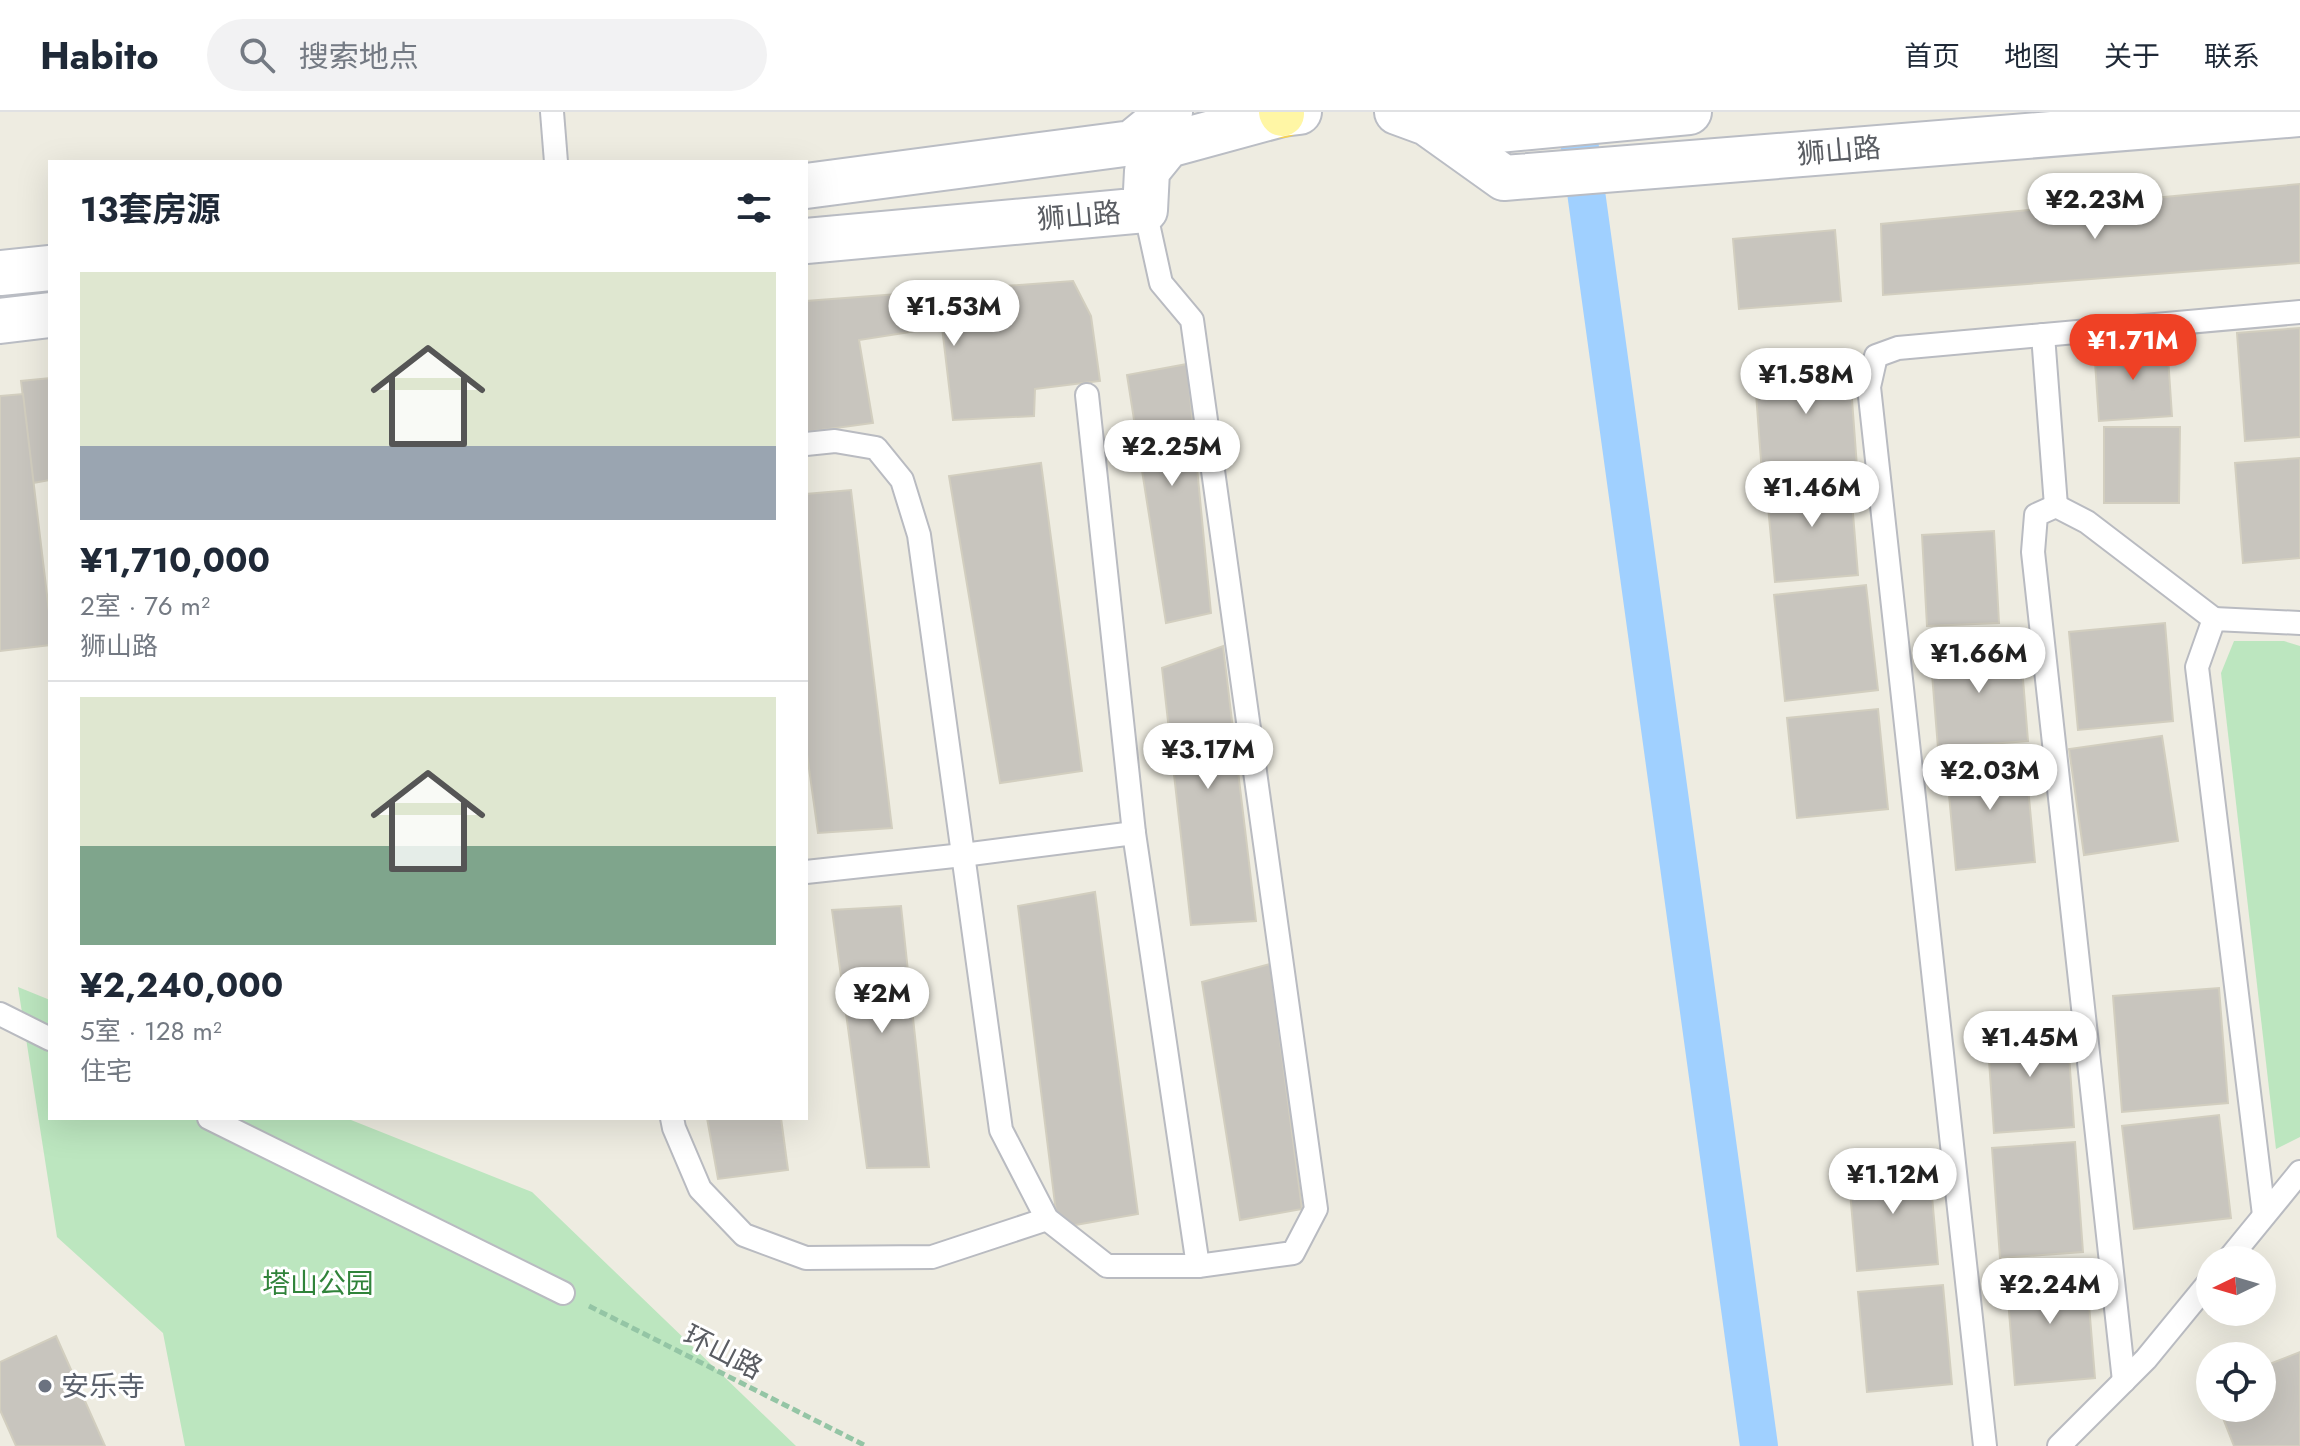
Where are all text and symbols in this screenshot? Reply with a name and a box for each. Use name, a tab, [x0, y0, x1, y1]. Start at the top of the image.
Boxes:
search box	[207, 19, 767, 91]
text: Habito	[40, 28, 159, 83]
icon: search	[235, 33, 279, 77]
text: 搜索地点	[299, 35, 419, 78]
text: 首页	[1904, 36, 1960, 77]
text: 地图	[2004, 36, 2060, 77]
text: 关于	[2104, 36, 2160, 77]
text: 联系	[2204, 36, 2260, 77]
street label: 狮山路	[1795, 127, 1883, 175]
pin: ¥2.23M	[2030, 173, 2160, 241]
text: ¥2.23M	[2045, 180, 2145, 218]
text: 13套房源	[80, 185, 220, 234]
icon: filters	[732, 186, 776, 230]
street label: 狮山路	[1035, 192, 1123, 240]
pin: ¥1.53M	[889, 280, 1019, 348]
text: ¥1.53M	[906, 287, 1002, 325]
pin: ¥1.71M	[2068, 314, 2198, 382]
text: ¥1.71M	[2087, 321, 2179, 359]
icon: home	[356, 324, 500, 468]
pin: ¥1.58M	[1741, 348, 1871, 416]
text: ¥1.58M	[1758, 355, 1854, 393]
pin: ¥2.25M	[1107, 420, 1237, 488]
text: ¥2.25M	[1122, 427, 1222, 465]
pin: ¥1.46M	[1747, 461, 1877, 529]
text: ¥1.46M	[1763, 468, 1861, 506]
text: ¥1,710,000	[80, 536, 270, 585]
text: 2室 · 76 m²	[80, 587, 210, 625]
text: 狮山路	[80, 627, 158, 665]
pin: ¥1.66M	[1914, 627, 2044, 695]
text: ¥1.66M	[1931, 634, 2027, 672]
pin: ¥3.17M	[1143, 723, 1273, 791]
text: ¥3.17M	[1161, 730, 1255, 768]
pin: ¥2.03M	[1925, 744, 2055, 812]
icon: home	[356, 749, 500, 893]
text: ¥2.03M	[1940, 751, 2040, 789]
text: ¥2,240,000	[80, 961, 283, 1010]
pin: ¥2M	[843, 967, 921, 1035]
text: ¥2M	[853, 974, 911, 1012]
pin: ¥1.45M	[1965, 1011, 2095, 1079]
text: 5室 · 128 m²	[80, 1012, 222, 1050]
text: ¥1.45M	[1981, 1018, 2079, 1056]
text: 住宅	[80, 1052, 132, 1090]
pin: ¥1.12M	[1828, 1148, 1958, 1216]
text: ¥1.12M	[1847, 1155, 1939, 1193]
north arrow	[2196, 1246, 2276, 1326]
map controls	[2196, 1246, 2276, 1422]
pin: ¥2.24M	[1985, 1258, 2115, 1326]
park label: 塔山公园	[262, 1263, 374, 1304]
text: ¥2.24M	[1999, 1265, 2101, 1303]
street label: 环山路	[676, 1315, 770, 1389]
button: locate	[2196, 1342, 2276, 1422]
place label: 安乐寺	[61, 1366, 145, 1407]
marker: 安乐寺	[36, 1377, 54, 1395]

